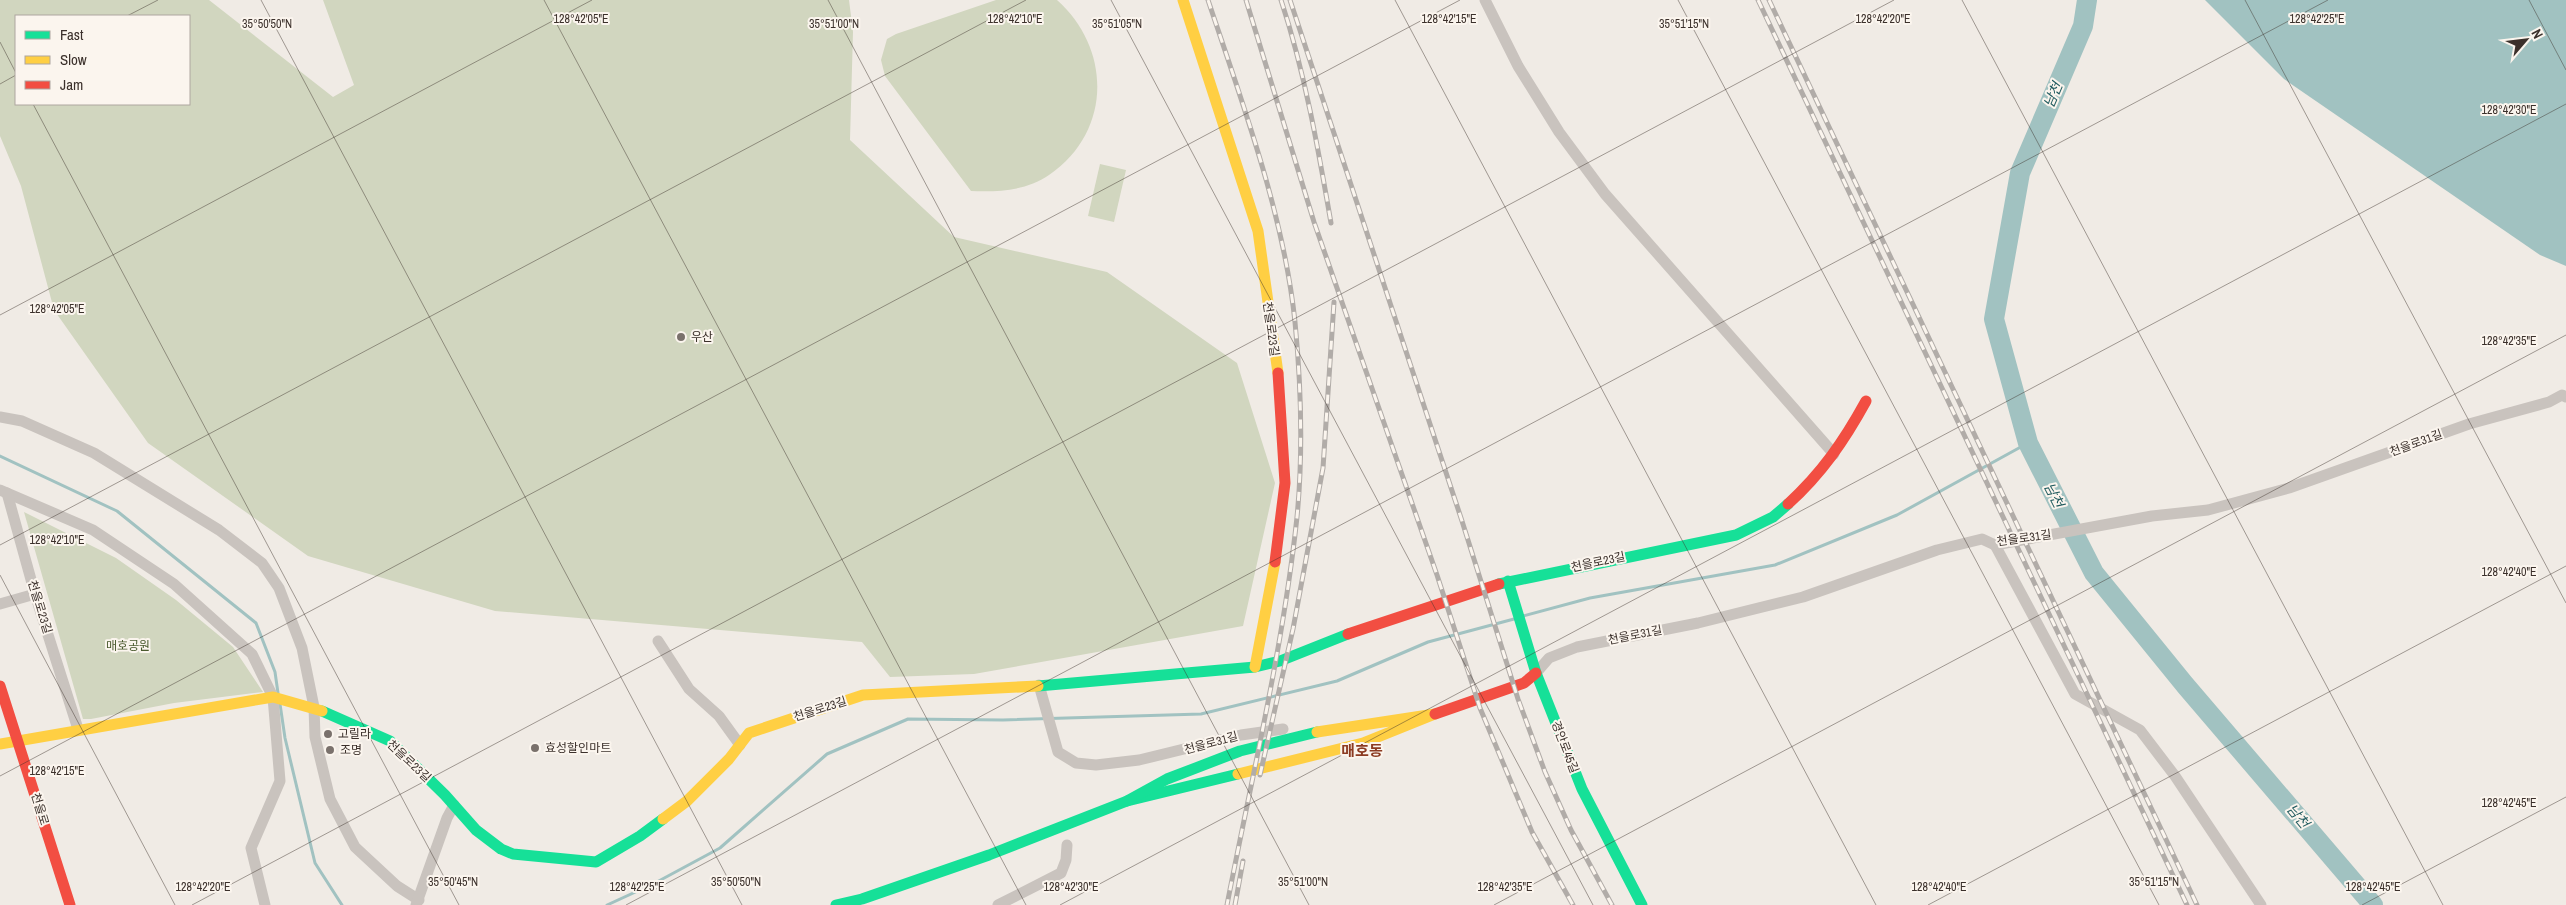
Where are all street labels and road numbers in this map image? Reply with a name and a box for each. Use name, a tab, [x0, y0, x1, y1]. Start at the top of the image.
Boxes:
street label: 천을로23길	[1259, 301, 1283, 357]
street label: 천을로31길	[2387, 426, 2445, 460]
street label: 천을로31길	[1996, 526, 2052, 550]
street label: 천을로23길	[1569, 548, 1627, 576]
street label: 천을로23길	[24, 578, 56, 636]
street label: 천을로31길	[1606, 622, 1664, 648]
street label: 천을로23길	[791, 693, 849, 725]
street label: 경안로45길	[1548, 718, 1582, 776]
street label: 천을로31길	[1182, 728, 1240, 758]
street label: 천을로23길	[383, 736, 435, 786]
street label: 천을로	[28, 791, 52, 827]

